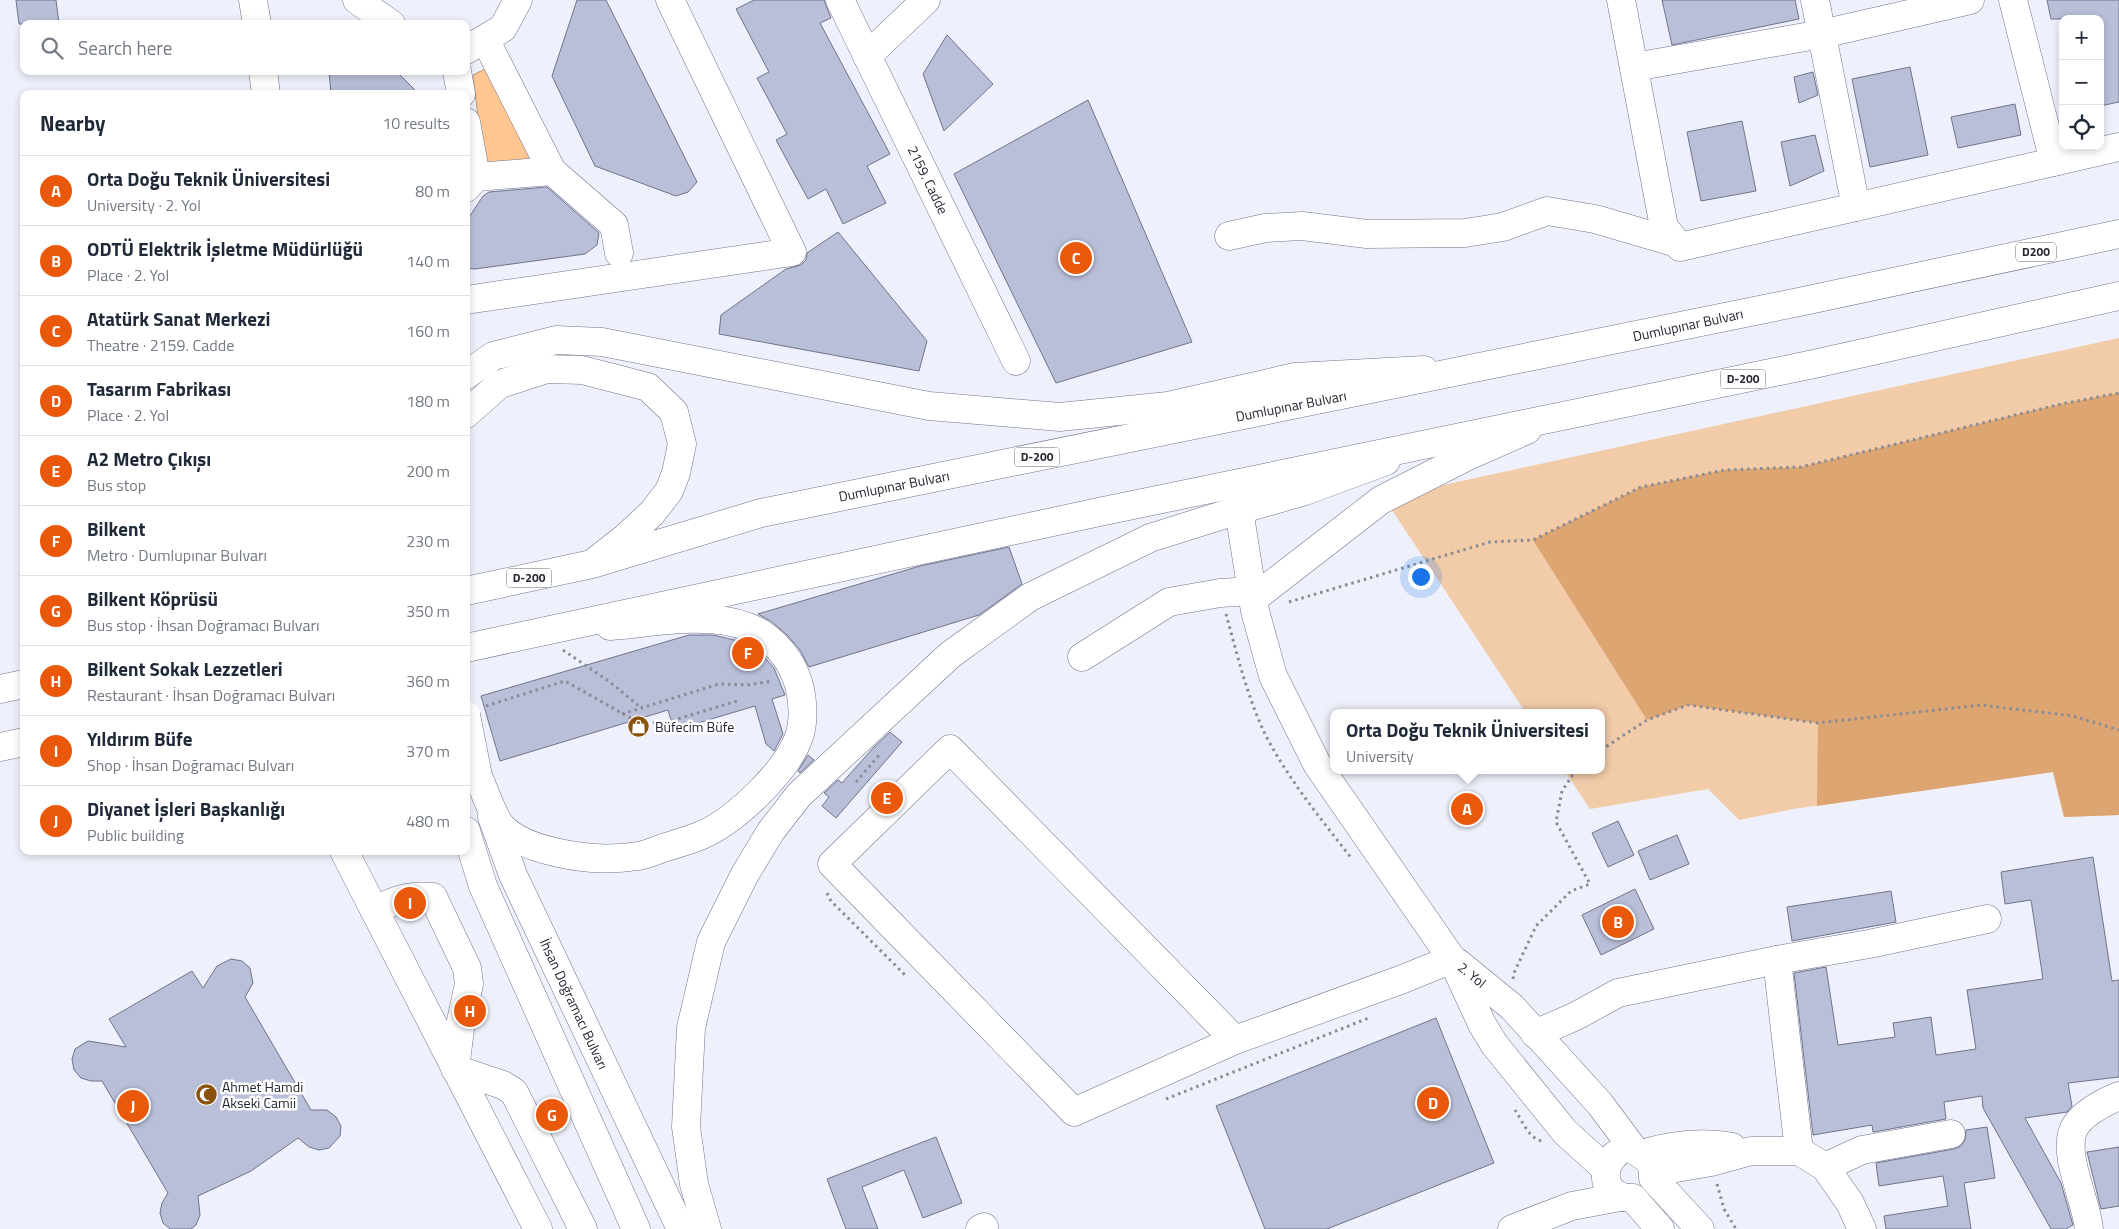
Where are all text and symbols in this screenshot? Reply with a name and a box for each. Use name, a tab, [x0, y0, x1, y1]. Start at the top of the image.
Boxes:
map controls	[2059, 15, 2104, 150]
button: +	[2059, 15, 2104, 60]
search box	[20, 20, 470, 75]
text: Search here	[78, 33, 172, 62]
icon: search	[38, 34, 66, 62]
button: −	[2059, 60, 2104, 105]
button: locate	[2059, 105, 2104, 150]
text: Nearby	[40, 107, 105, 139]
text: 10 results	[382, 111, 450, 135]
street label: 2159. Cadde	[903, 142, 954, 218]
text: Orta Doğu Teknik Üniversitesi	[87, 164, 330, 193]
text: A	[51, 179, 61, 203]
text: 80 m	[415, 179, 450, 203]
text: University · 2. Yol	[87, 193, 201, 217]
text: ODTÜ Elektrik İşletme Müdürlüğü	[87, 234, 363, 263]
pin: C	[1060, 239, 1092, 277]
road number: D200	[2016, 242, 2056, 262]
text: B	[51, 249, 61, 273]
text: 140 m	[406, 249, 450, 273]
text: Place · 2. Yol	[87, 263, 169, 287]
street label: Dumlupınar Bulvarı	[1631, 303, 1745, 346]
text: Atatürk Sanat Merkezi	[87, 304, 270, 333]
text: C	[52, 319, 60, 343]
text: 160 m	[406, 319, 450, 343]
text: Theatre · 2159. Cadde	[87, 333, 234, 357]
road number: D-200	[1720, 369, 1766, 388]
text: Tasarım Fabrikası	[87, 374, 231, 403]
street label: Dumlupınar Bulvarı	[1234, 384, 1348, 427]
text: D	[51, 389, 61, 413]
text: 180 m	[406, 389, 450, 413]
text: Place · 2. Yol	[87, 403, 169, 427]
text: A2 Metro Çıkışı	[87, 444, 211, 473]
road number: D-200	[1014, 448, 1060, 467]
text: E	[52, 459, 60, 483]
text: 200 m	[406, 459, 450, 483]
street label: Dumlupınar Bulvarı	[837, 464, 951, 507]
text: Bus stop	[87, 473, 146, 497]
text: Bilkent	[87, 514, 145, 543]
text: F	[52, 529, 60, 553]
text: 230 m	[406, 529, 450, 553]
text: Metro · Dumlupınar Bulvarı	[87, 543, 267, 567]
your location	[1408, 564, 1434, 590]
road number: D-200	[506, 568, 552, 588]
text: Bilkent Köprüsü	[87, 584, 218, 613]
text: G	[51, 599, 61, 623]
text: 350 m	[406, 599, 450, 623]
text: Bus stop · İhsan Doğramacı Bulvarı	[87, 613, 319, 637]
pin: F	[732, 634, 764, 672]
text: Bilkent Sokak Lezzetleri	[87, 654, 283, 683]
text: H	[51, 669, 61, 693]
text: 360 m	[406, 669, 450, 693]
text: Restaurant · İhsan Doğramacı Bulvarı	[87, 683, 335, 707]
popup	[1330, 709, 1605, 774]
shop icon: Büfecim Büfe	[627, 715, 651, 739]
text: Orta Doğu Teknik Üniversitesi	[1346, 715, 1589, 744]
place label: Büfecim Büfe	[655, 716, 734, 737]
text: Yıldırım Büfe	[87, 724, 192, 753]
text: I	[54, 739, 58, 763]
text: 370 m	[406, 739, 450, 763]
text: University	[1346, 744, 1414, 768]
text: Shop · İhsan Doğramacı Bulvarı	[87, 753, 294, 777]
pin: E	[871, 779, 903, 817]
pin: A	[1451, 790, 1483, 828]
text: Diyanet İşleri Başkanlığı	[87, 794, 285, 823]
text: J	[54, 809, 58, 833]
text: 480 m	[406, 809, 450, 833]
text: Public building	[87, 823, 184, 847]
pin: I	[394, 884, 426, 922]
pin: B	[1602, 903, 1634, 941]
street label: İhsan Doğramacı Bulvarı	[535, 935, 614, 1073]
street label: 2. Yol	[1454, 957, 1491, 993]
pin: H	[454, 992, 486, 1030]
place label: Ahmet Hamdi Akseki Camii	[222, 1076, 303, 1113]
mosque icon: Ahmet Hamdi Akseki Camii	[194, 1083, 218, 1107]
pin: D	[1417, 1084, 1449, 1122]
pin: J	[117, 1087, 149, 1125]
pin: G	[536, 1096, 568, 1134]

